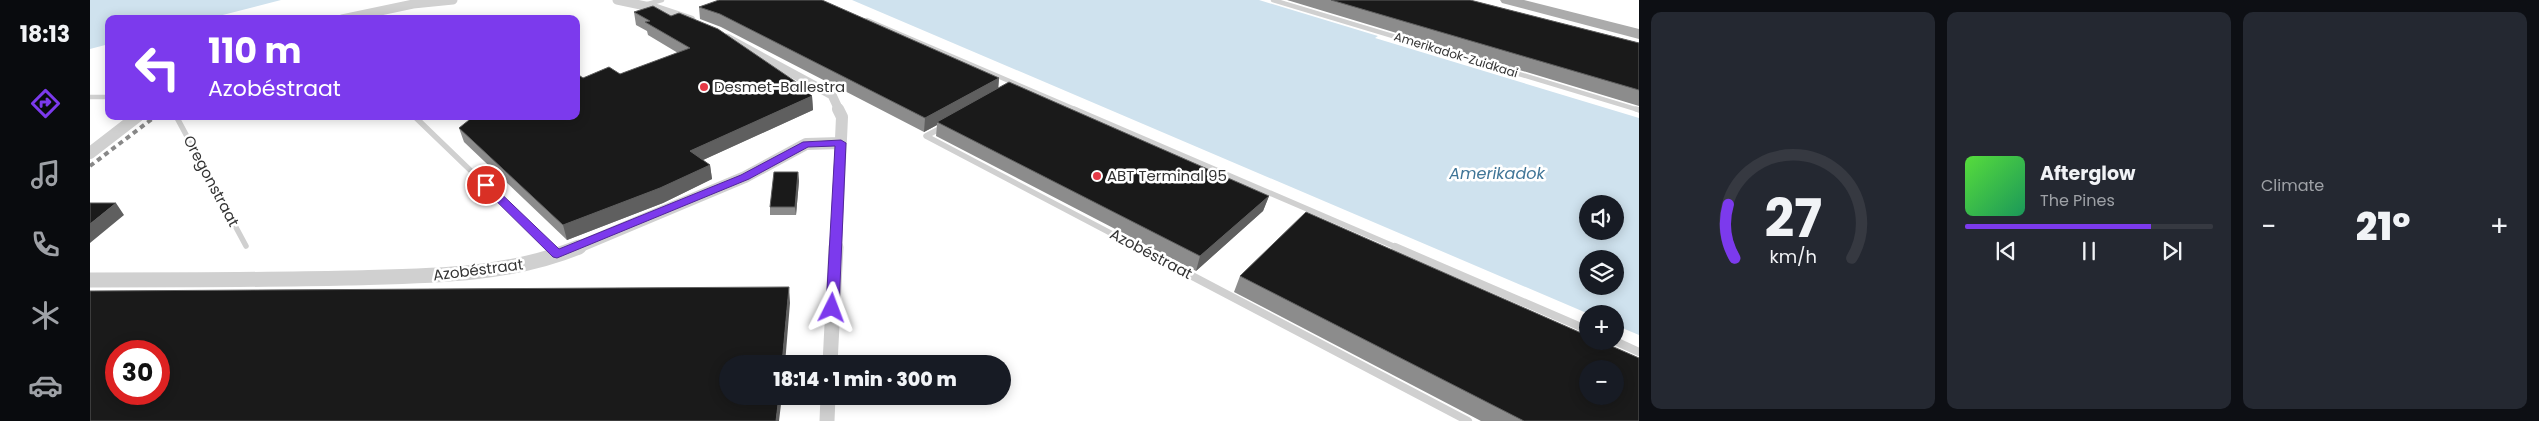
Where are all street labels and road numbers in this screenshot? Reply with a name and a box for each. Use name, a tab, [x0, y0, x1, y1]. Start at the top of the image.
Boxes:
street label: Amerikadok-Zuidkaai	[1392, 28, 1520, 81]
street label: Oregonstraat	[179, 131, 244, 230]
street label: Azobéstraat	[1106, 223, 1196, 284]
street label: Azobéstraat	[432, 254, 524, 285]

